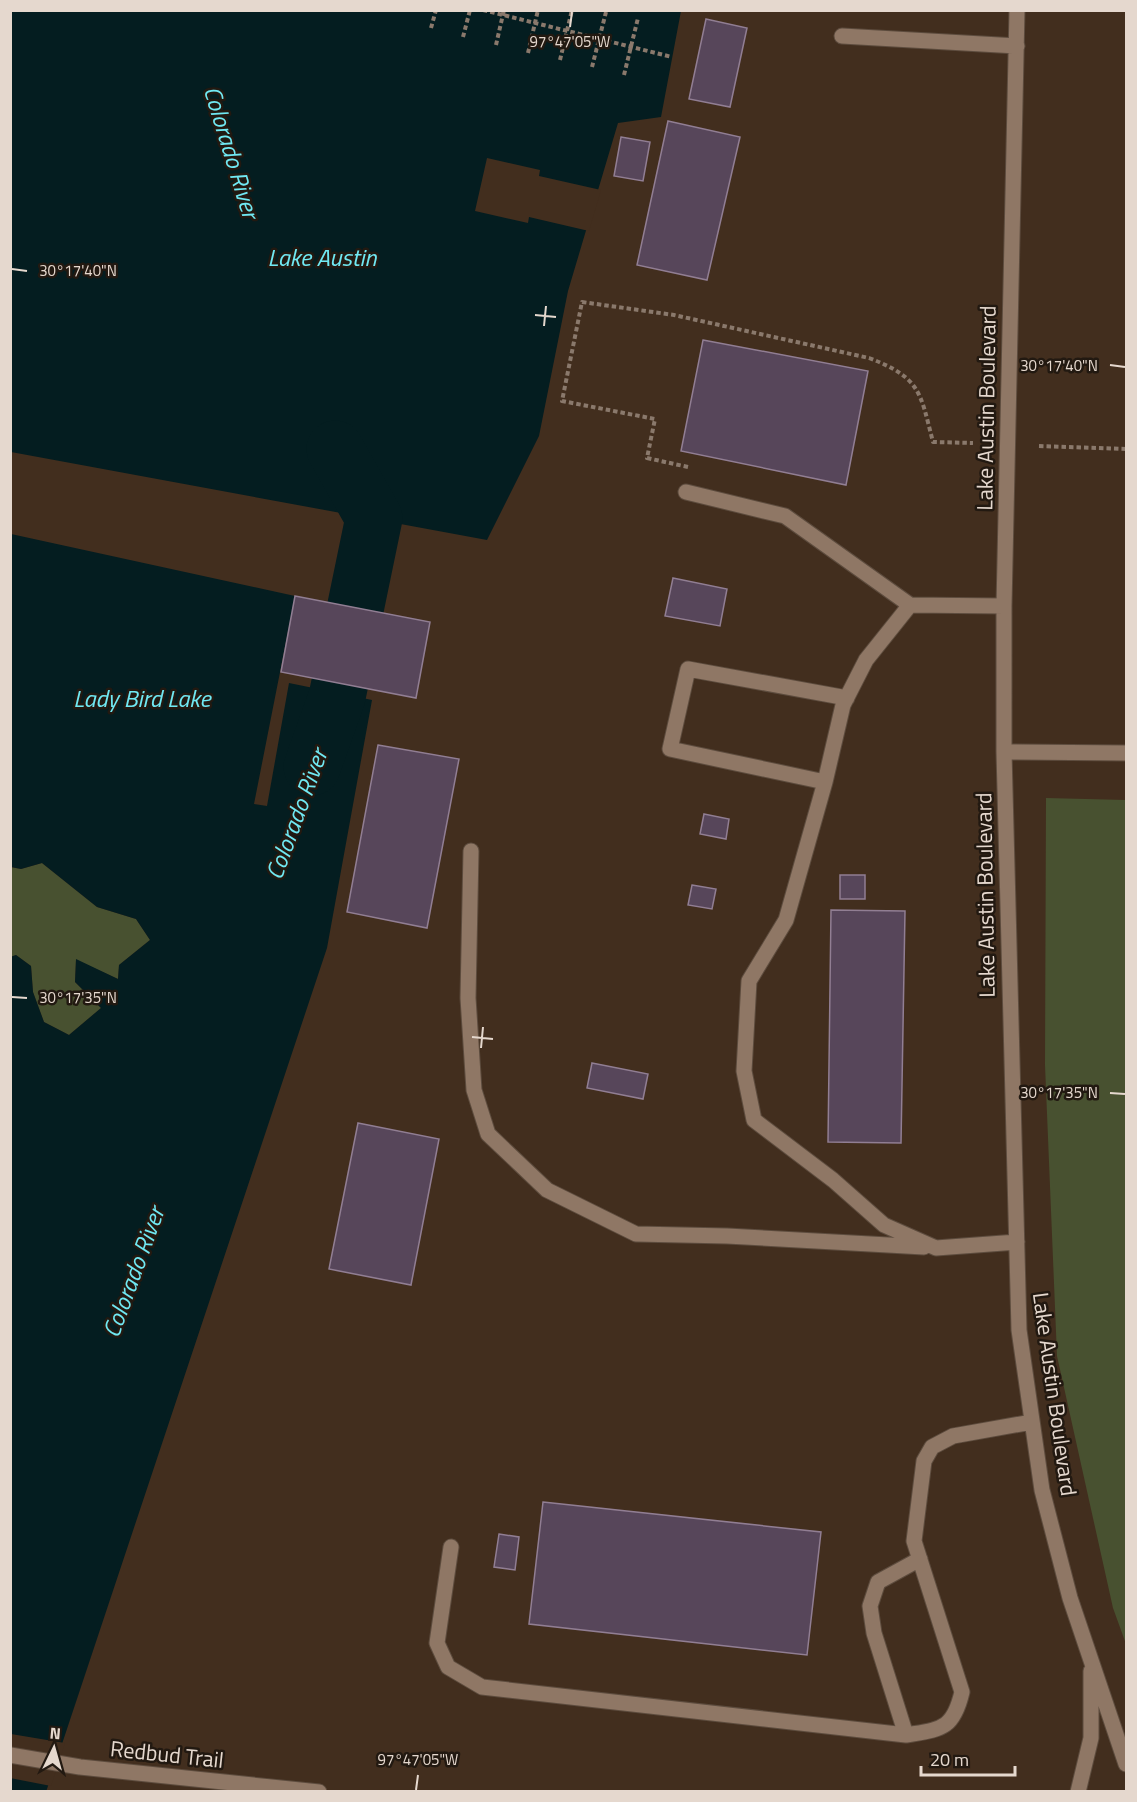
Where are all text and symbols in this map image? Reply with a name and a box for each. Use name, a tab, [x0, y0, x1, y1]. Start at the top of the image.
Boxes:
text: 97°47'05"W	[530, 30, 610, 53]
water label: Colorado River	[195, 81, 270, 226]
water label: Lake Austin	[268, 239, 377, 275]
text: 30°17'40"N	[39, 259, 117, 282]
street label: Lake Austin Boulevard	[967, 305, 1005, 511]
text: 30°17'40"N	[1020, 354, 1098, 377]
water label: Lady Bird Lake	[73, 680, 213, 716]
water label: Colorado River	[256, 740, 337, 884]
street label: Lake Austin Boulevard	[966, 792, 1004, 998]
text: 30°17'35"N	[39, 986, 117, 1009]
text: 30°17'35"N	[1020, 1081, 1098, 1104]
water label: Colorado River	[93, 1198, 174, 1342]
street label: Lake Austin Boulevard	[1024, 1290, 1086, 1498]
north arrow	[24, 1718, 84, 1778]
text: N	[49, 1721, 62, 1745]
street label: Redbud Trail	[109, 1731, 225, 1777]
scale bar	[921, 1739, 1016, 1777]
text: 20 m	[930, 1746, 969, 1773]
text: 97°47'05"W	[378, 1748, 458, 1771]

